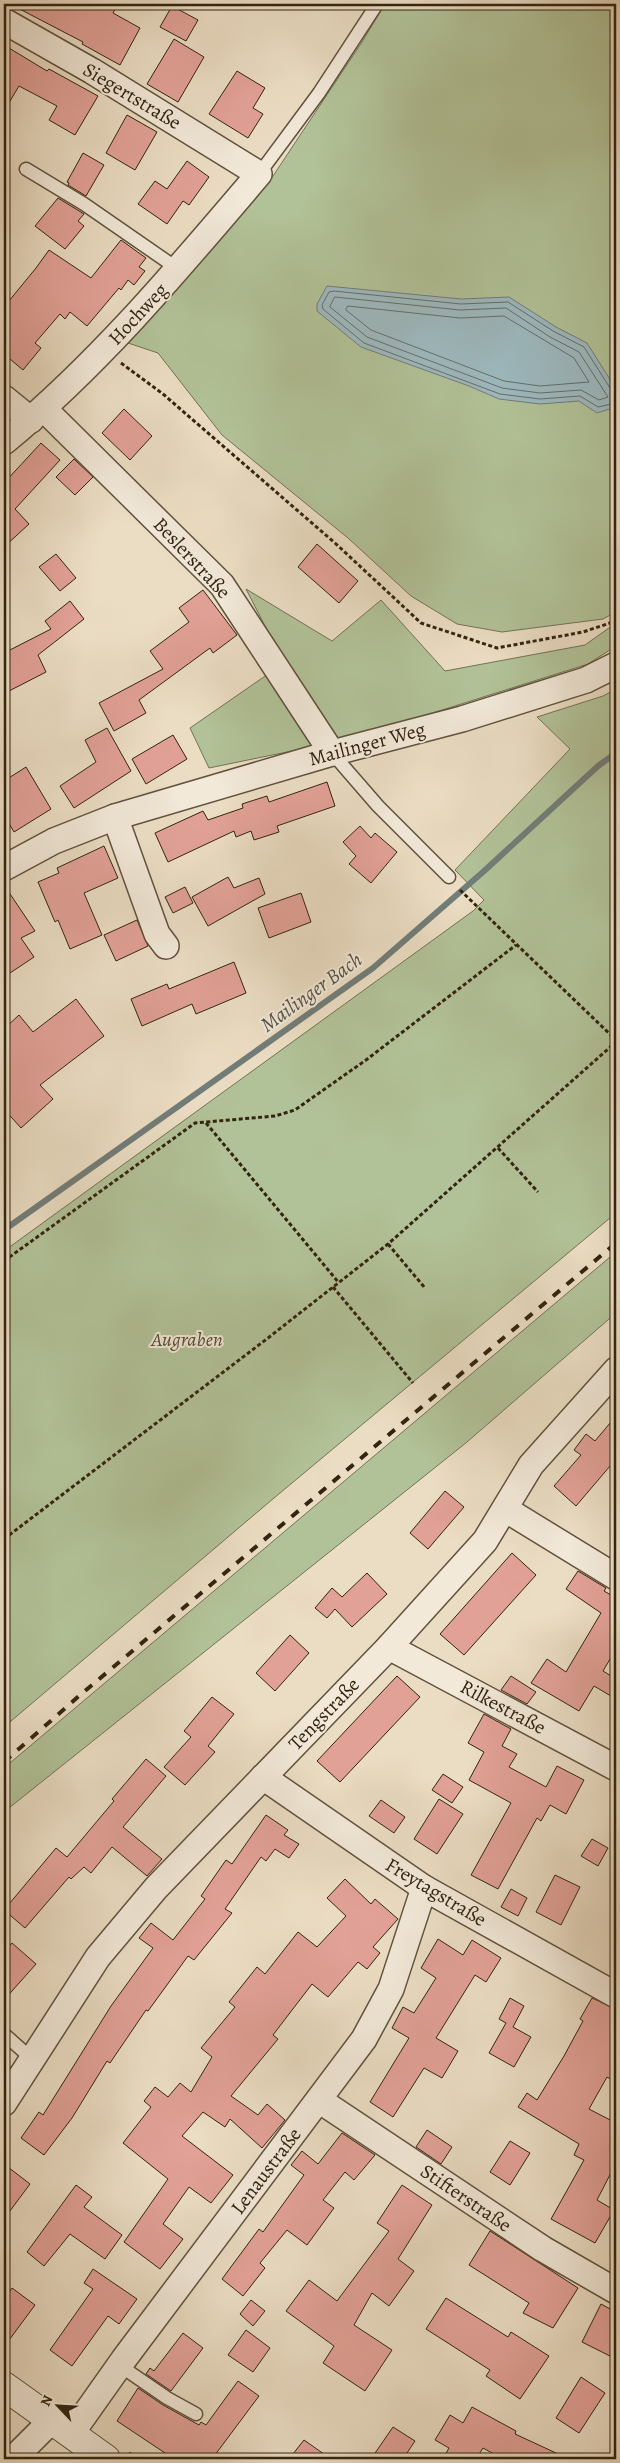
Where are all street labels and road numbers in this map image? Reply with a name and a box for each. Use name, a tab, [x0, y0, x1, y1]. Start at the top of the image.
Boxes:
street label: Siegertstraße	[78, 56, 186, 136]
street label: Hochweg	[102, 277, 174, 351]
street label: Beslerstraße	[147, 511, 237, 605]
street label: Mailinger Weg	[306, 715, 428, 773]
street label: Tengstraße	[282, 1672, 366, 1756]
street label: Rilkestraße	[455, 1673, 551, 1741]
street label: Freytagstraße	[380, 1851, 492, 1933]
street label: Lenaustraße	[224, 2122, 308, 2220]
street label: Stifterstraße	[415, 2158, 517, 2238]

